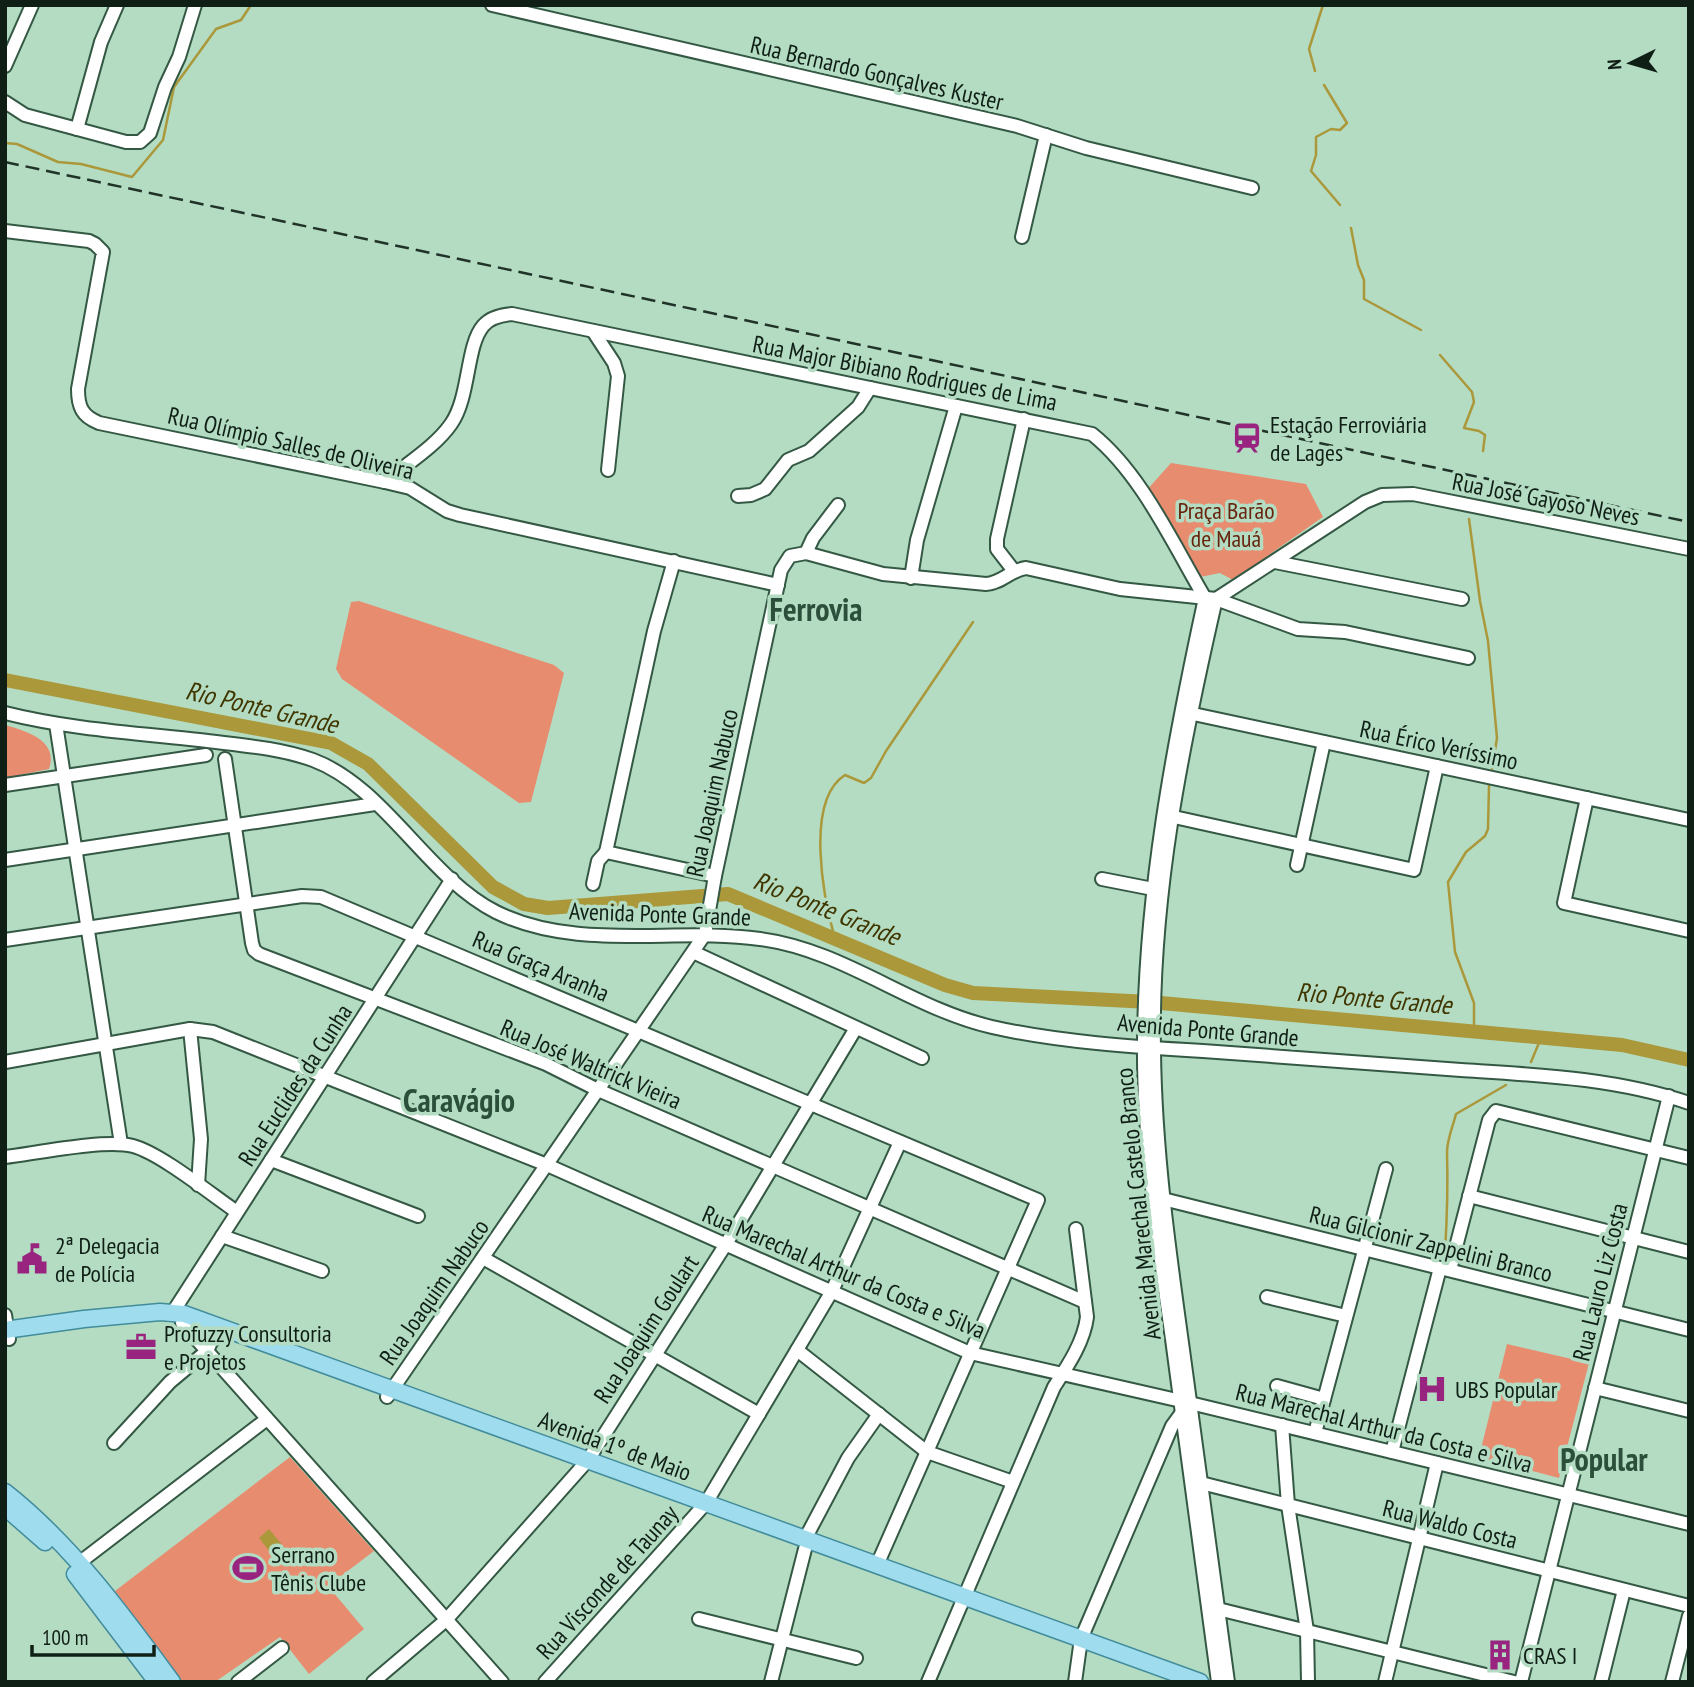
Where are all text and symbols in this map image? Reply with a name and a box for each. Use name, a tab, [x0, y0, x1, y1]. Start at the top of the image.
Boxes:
north arrow	[1596, 28, 1666, 98]
street label: Rua Bernardo Gonçalves Kuster	[748, 29, 1007, 117]
text: N	[1602, 58, 1626, 71]
street label: Rua Major Bibiano Rodrigues de Lima	[750, 328, 1060, 418]
street label: Rua Olímpio Salles de Oliveira	[165, 400, 417, 486]
place label: Estação Ferroviária de Lages	[1270, 409, 1427, 468]
station icon: Estação Ferroviária de Lages	[1230, 421, 1264, 455]
street label: Rua José Gayoso Neves	[1450, 466, 1642, 532]
park label: Praça Barão de Mauá	[1177, 495, 1275, 554]
district label: Ferrovia	[770, 588, 862, 630]
water label: Rio Ponte Grande	[183, 673, 344, 741]
street label: Rua Joaquim Nabuco	[679, 706, 745, 880]
street label: Rua Érico Veríssimo	[1357, 713, 1521, 777]
water label: Rio Ponte Grande	[749, 864, 907, 953]
street label: Avenida Ponte Grande	[569, 895, 751, 933]
street label: Rua Graça Aranha	[468, 923, 614, 1009]
water label: Rio Ponte Grande	[1295, 975, 1455, 1021]
street label: Rua Euclides da Cunha	[231, 998, 359, 1172]
street label: Avenida Ponte Grande	[1116, 1007, 1300, 1053]
street label: Rua José Waltrick Vieira	[496, 1012, 686, 1116]
street label: Avenida Marechal Castelo Branco	[1108, 1066, 1168, 1342]
district label: Caravágio	[403, 1079, 515, 1121]
street label: Rua Marechal Arthur da Costa e Silva	[698, 1198, 990, 1346]
street label: Rua Gilcionir Zappelini Branco	[1306, 1199, 1556, 1289]
street label: Rua Lauro Liz Costa	[1565, 1200, 1635, 1364]
street label: Rua Joaquim Nabuco	[372, 1213, 496, 1371]
place label: 2ª Delegacia de Polícia	[55, 1230, 160, 1289]
public building icon: 2ª Delegacia de Polícia	[15, 1242, 49, 1276]
street label: Rua Joaquim Goulart	[587, 1249, 706, 1409]
place label: Profuzzy Consultoria e Projetos	[164, 1318, 332, 1377]
office icon: Profuzzy Consultoria e Projetos	[124, 1330, 158, 1364]
hospital icon: UBS Popular	[1415, 1372, 1449, 1406]
place label: UBS Popular	[1455, 1374, 1558, 1405]
street label: Rua Marechal Arthur da Costa e Silva	[1233, 1376, 1535, 1480]
street label: Avenida 1º de Maio	[534, 1404, 696, 1488]
district label: Popular	[1560, 1438, 1648, 1480]
street label: Rua Waldo Costa	[1379, 1492, 1521, 1556]
street label: Rua Visconde de Taunay	[529, 1498, 685, 1666]
place label: Serrano Tênis Clube	[271, 1539, 366, 1598]
sports icon: Serrano Tênis Clube	[231, 1551, 265, 1585]
scale bar	[32, 1614, 154, 1658]
text: 100 m	[42, 1624, 88, 1651]
building icon: CRAS I	[1483, 1638, 1517, 1672]
place label: CRAS I	[1523, 1640, 1577, 1671]

